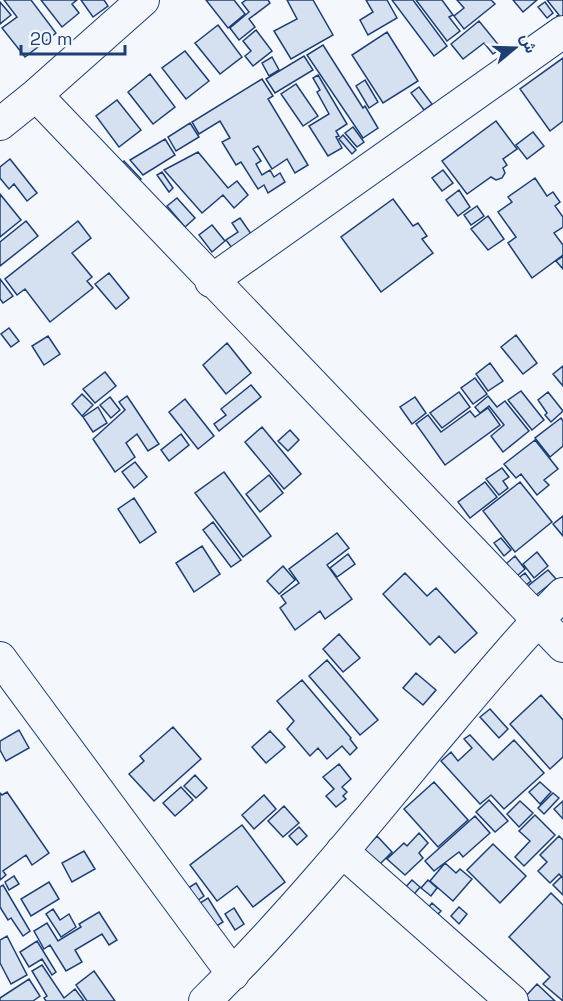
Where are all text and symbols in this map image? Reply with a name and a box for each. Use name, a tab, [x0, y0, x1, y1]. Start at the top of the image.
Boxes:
scale bar	[21, 18, 124, 56]
north arrow	[485, 18, 545, 78]
text: 20 m	[30, 27, 73, 50]
text: ش	[516, 31, 542, 56]

